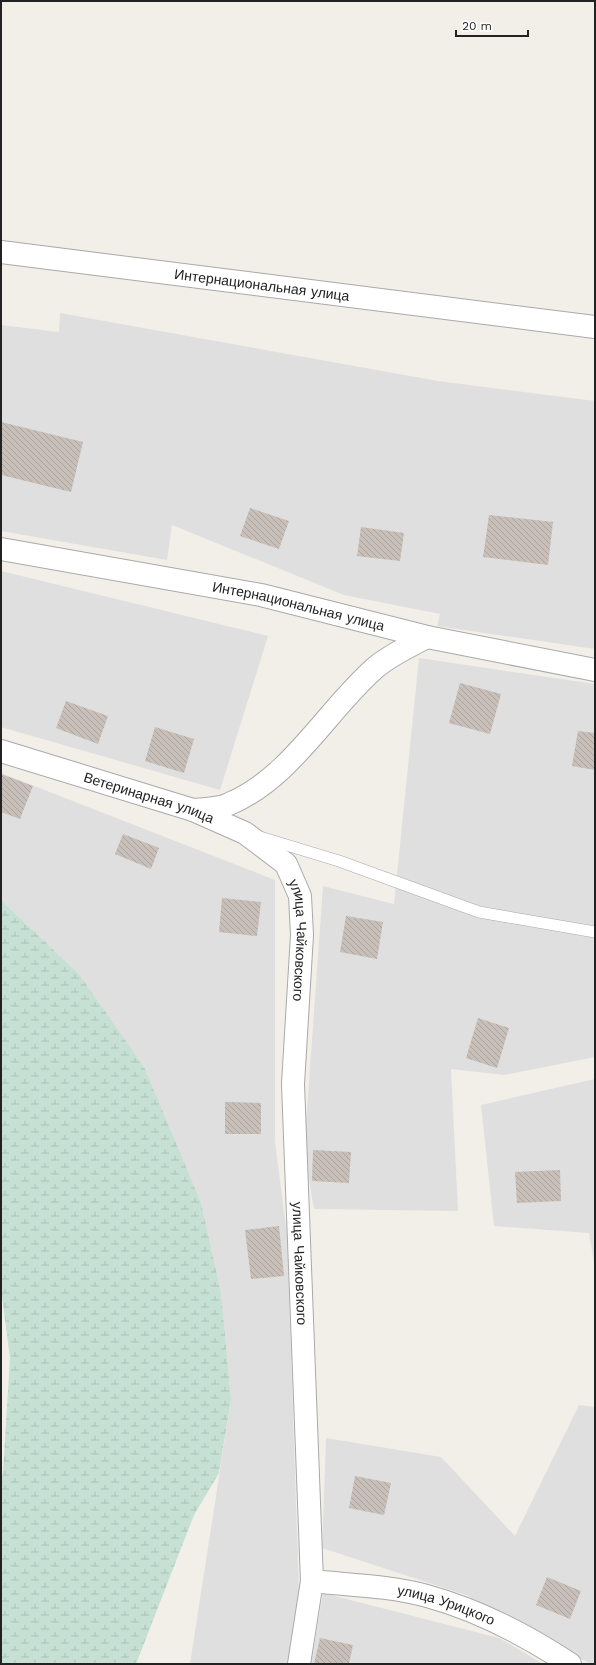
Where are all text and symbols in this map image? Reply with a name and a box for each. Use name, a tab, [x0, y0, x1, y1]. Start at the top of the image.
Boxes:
scale bar	[456, 12, 528, 38]
text: 20 m	[462, 19, 492, 33]
street label: Интернациональная улица	[173, 266, 351, 304]
street label: Интернациональная улица	[211, 579, 386, 634]
street label: Ветеринарная улица	[82, 769, 217, 826]
street label: улица Чайковского	[286, 877, 310, 1002]
street label: улица Чайковского	[290, 1202, 310, 1326]
street label: улица Урицкого	[396, 1582, 498, 1628]

